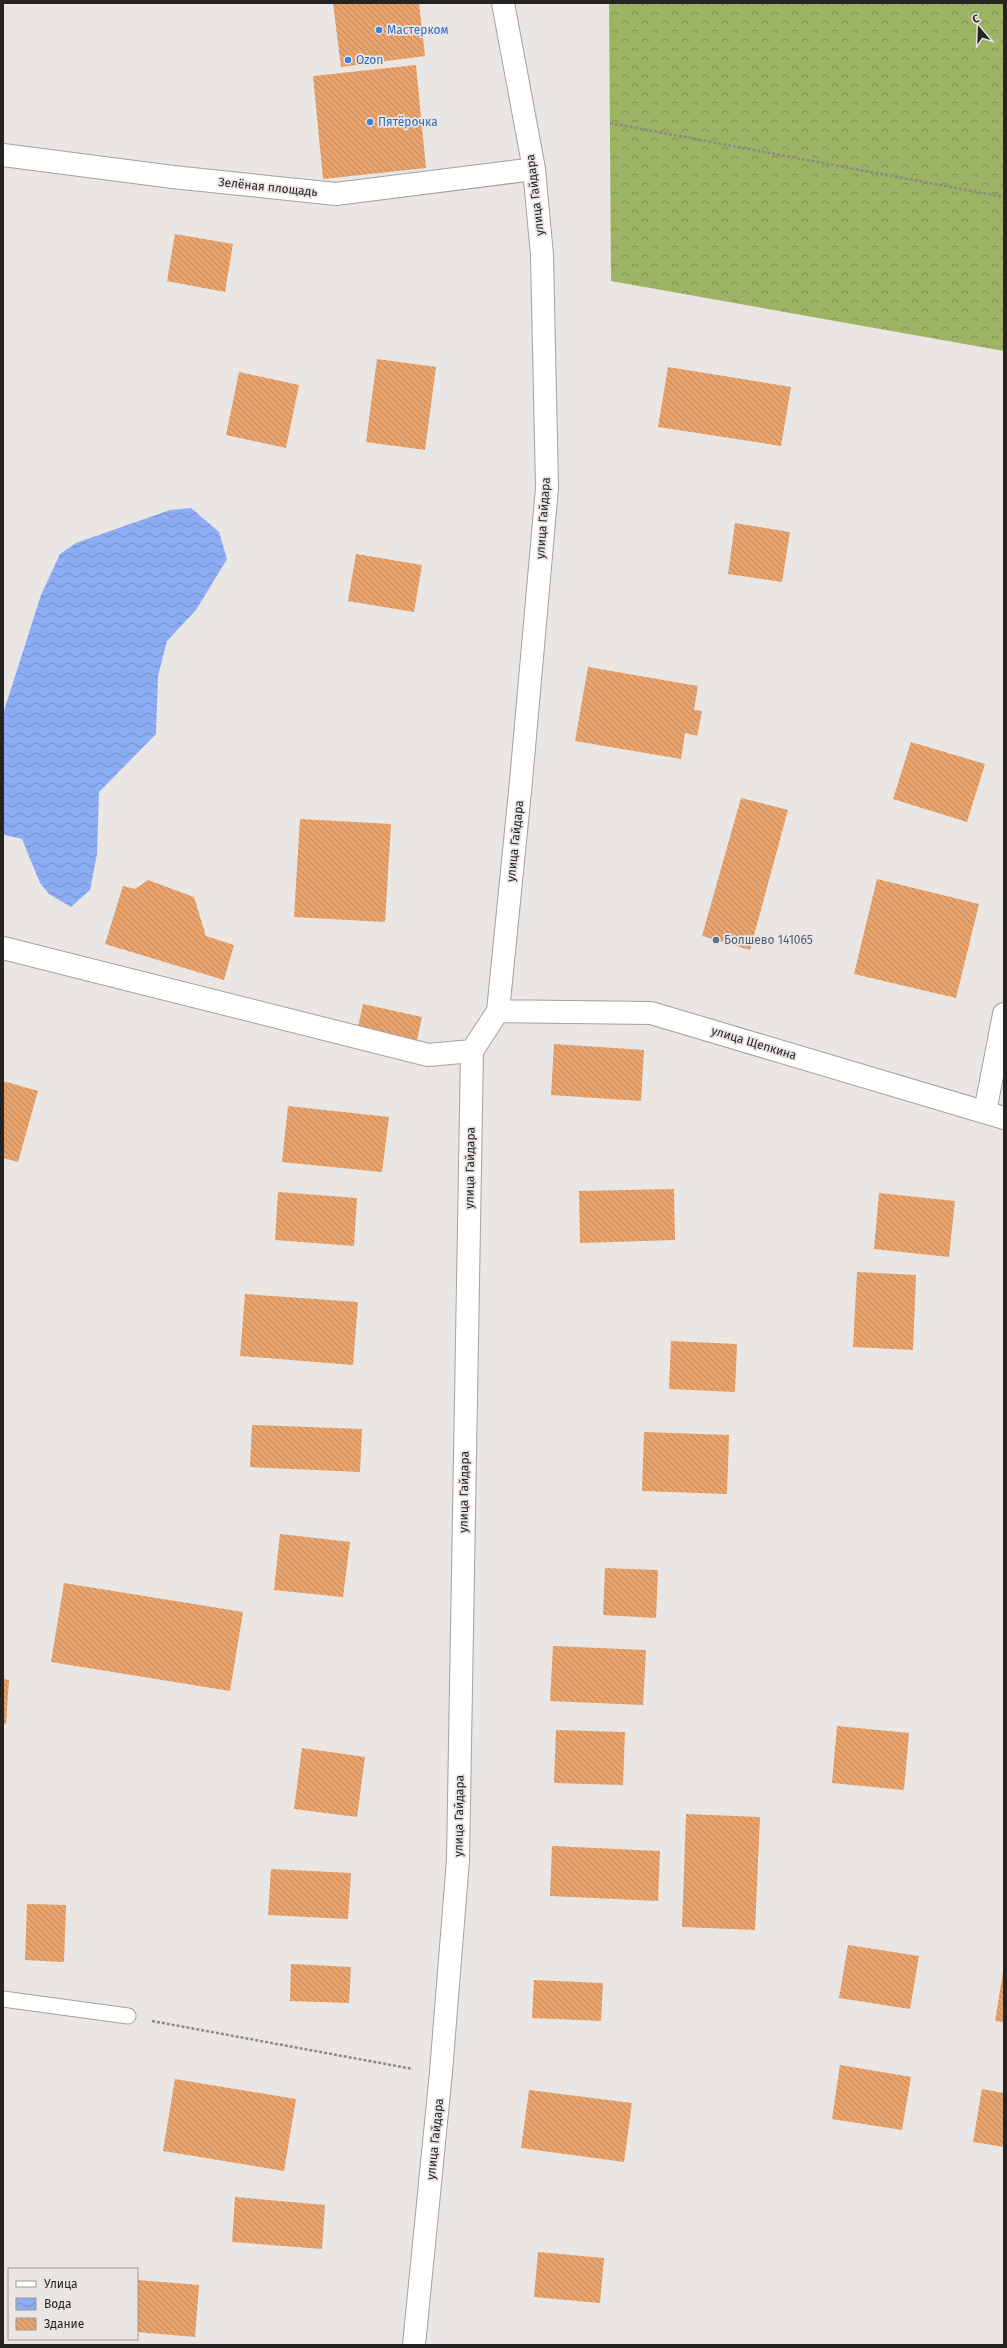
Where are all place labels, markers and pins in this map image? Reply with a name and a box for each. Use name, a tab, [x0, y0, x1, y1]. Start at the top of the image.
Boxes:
place label: Мастерком	[387, 23, 449, 37]
marker: Мастерком	[374, 25, 384, 35]
place label: Ozon	[356, 53, 383, 67]
marker: Ozon	[343, 55, 353, 65]
place label: Пятёрочка	[378, 115, 438, 129]
marker: Пятёрочка	[365, 117, 375, 127]
place label: Болшево 141065	[724, 933, 813, 947]
marker: Болшево 141065	[711, 935, 721, 945]

